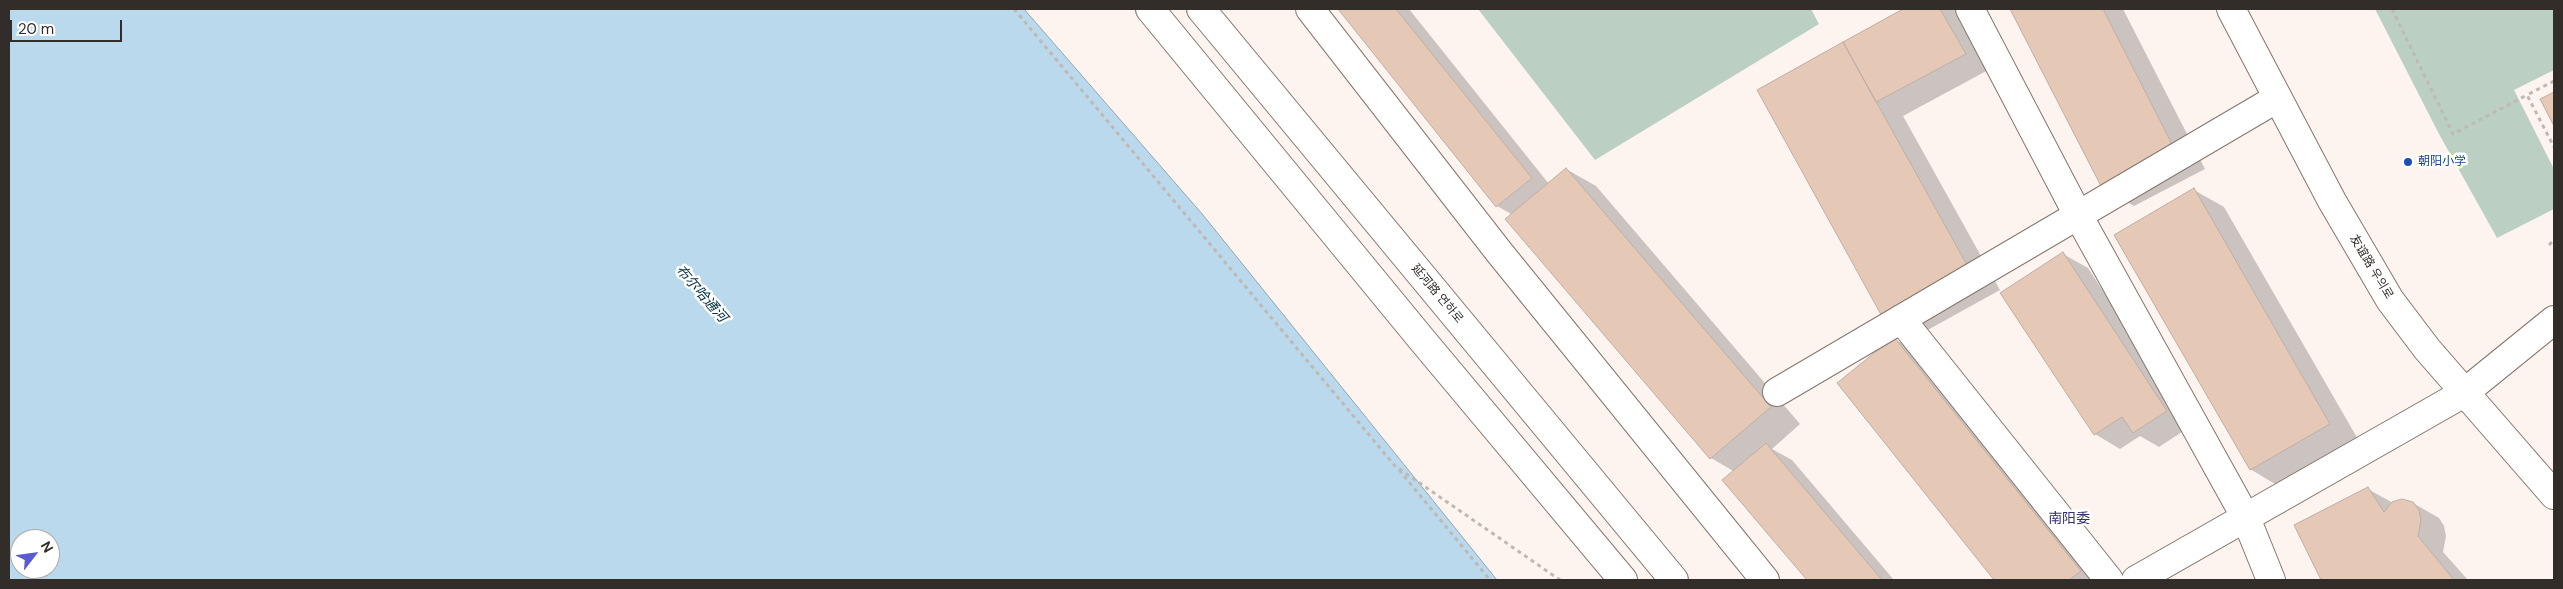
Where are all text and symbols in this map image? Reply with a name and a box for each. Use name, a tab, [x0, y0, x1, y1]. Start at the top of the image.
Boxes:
scale bar	[12, 10, 125, 42]
text: 20 m	[18, 19, 54, 39]
place label: 朝阳小学	[2418, 155, 2466, 169]
marker: 朝阳小学	[2402, 156, 2414, 168]
street label: 友谊路 우의로	[2346, 232, 2396, 302]
water label: 布尔哈通河	[672, 262, 730, 326]
street label: 延河路 연하로	[1408, 262, 1466, 326]
district label: 南阳委	[2048, 511, 2090, 527]
north arrow	[10, 529, 60, 579]
text: N	[37, 538, 57, 556]

